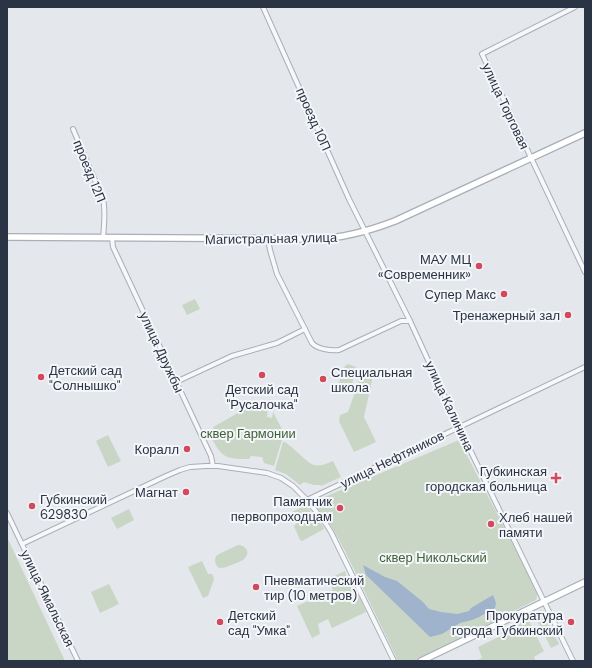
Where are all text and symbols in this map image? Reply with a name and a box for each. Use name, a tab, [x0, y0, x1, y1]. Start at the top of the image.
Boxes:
street label: улица Торговая	[478, 60, 533, 152]
street label: проезд 10П	[292, 85, 335, 153]
street label: проезд 12П	[69, 137, 110, 205]
street label: Магистральная улица	[205, 229, 338, 248]
place label: МАУ МЦ «Современник»	[378, 251, 471, 283]
marker: МАУ МЦ «Современник»	[474, 261, 484, 271]
place label: Супер Макс	[425, 286, 496, 303]
marker: Супер Макс	[499, 289, 509, 299]
place label: Тренажерный зал	[453, 307, 560, 324]
street label: улица Дружбы	[135, 309, 188, 395]
marker: Тренажерный зал	[563, 310, 573, 320]
street label: улица Калинина	[421, 358, 478, 455]
place label: Детский сад "Солнышко"	[49, 362, 122, 394]
place label: Специальная школа	[331, 364, 412, 396]
marker: Детский сад "Русалочка"	[257, 370, 267, 380]
marker: Детский сад "Солнышко"	[36, 372, 46, 382]
marker: Специальная школа	[318, 374, 328, 384]
place label: Детский сад "Русалочка"	[226, 381, 299, 413]
park label: сквер Гармонии	[200, 425, 296, 442]
street label: улица Нефтяников	[337, 427, 447, 492]
place label: Коралл	[135, 441, 179, 458]
marker: Коралл	[182, 444, 192, 454]
place label: Губкинская городская больница	[425, 463, 548, 495]
marker: Губкинская городская больница	[550, 472, 562, 484]
place label: Магнат	[135, 484, 178, 501]
marker: Магнат	[181, 487, 191, 497]
place label: Губкинский 629830	[40, 491, 107, 523]
place label: Памятник первопроходцам	[231, 493, 332, 525]
marker: Губкинский 629830	[27, 501, 37, 511]
marker: Памятник первопроходцам	[335, 503, 345, 513]
place label: Хлеб нашей памяти	[499, 509, 573, 541]
marker: Хлеб нашей памяти	[486, 519, 496, 529]
street label: улица Ямальская	[17, 547, 78, 650]
park label: сквер Никольский	[379, 549, 487, 566]
place label: Пневматический тир (10 метров)	[264, 572, 364, 604]
marker: Пневматический тир (10 метров)	[251, 582, 261, 592]
place label: Детский сад "Умка"	[228, 607, 290, 639]
place label: Прокуратура города Губкинский	[452, 607, 564, 639]
marker: Детский сад "Умка"	[215, 617, 225, 627]
marker: Прокуратура города Губкинский	[566, 617, 576, 627]

